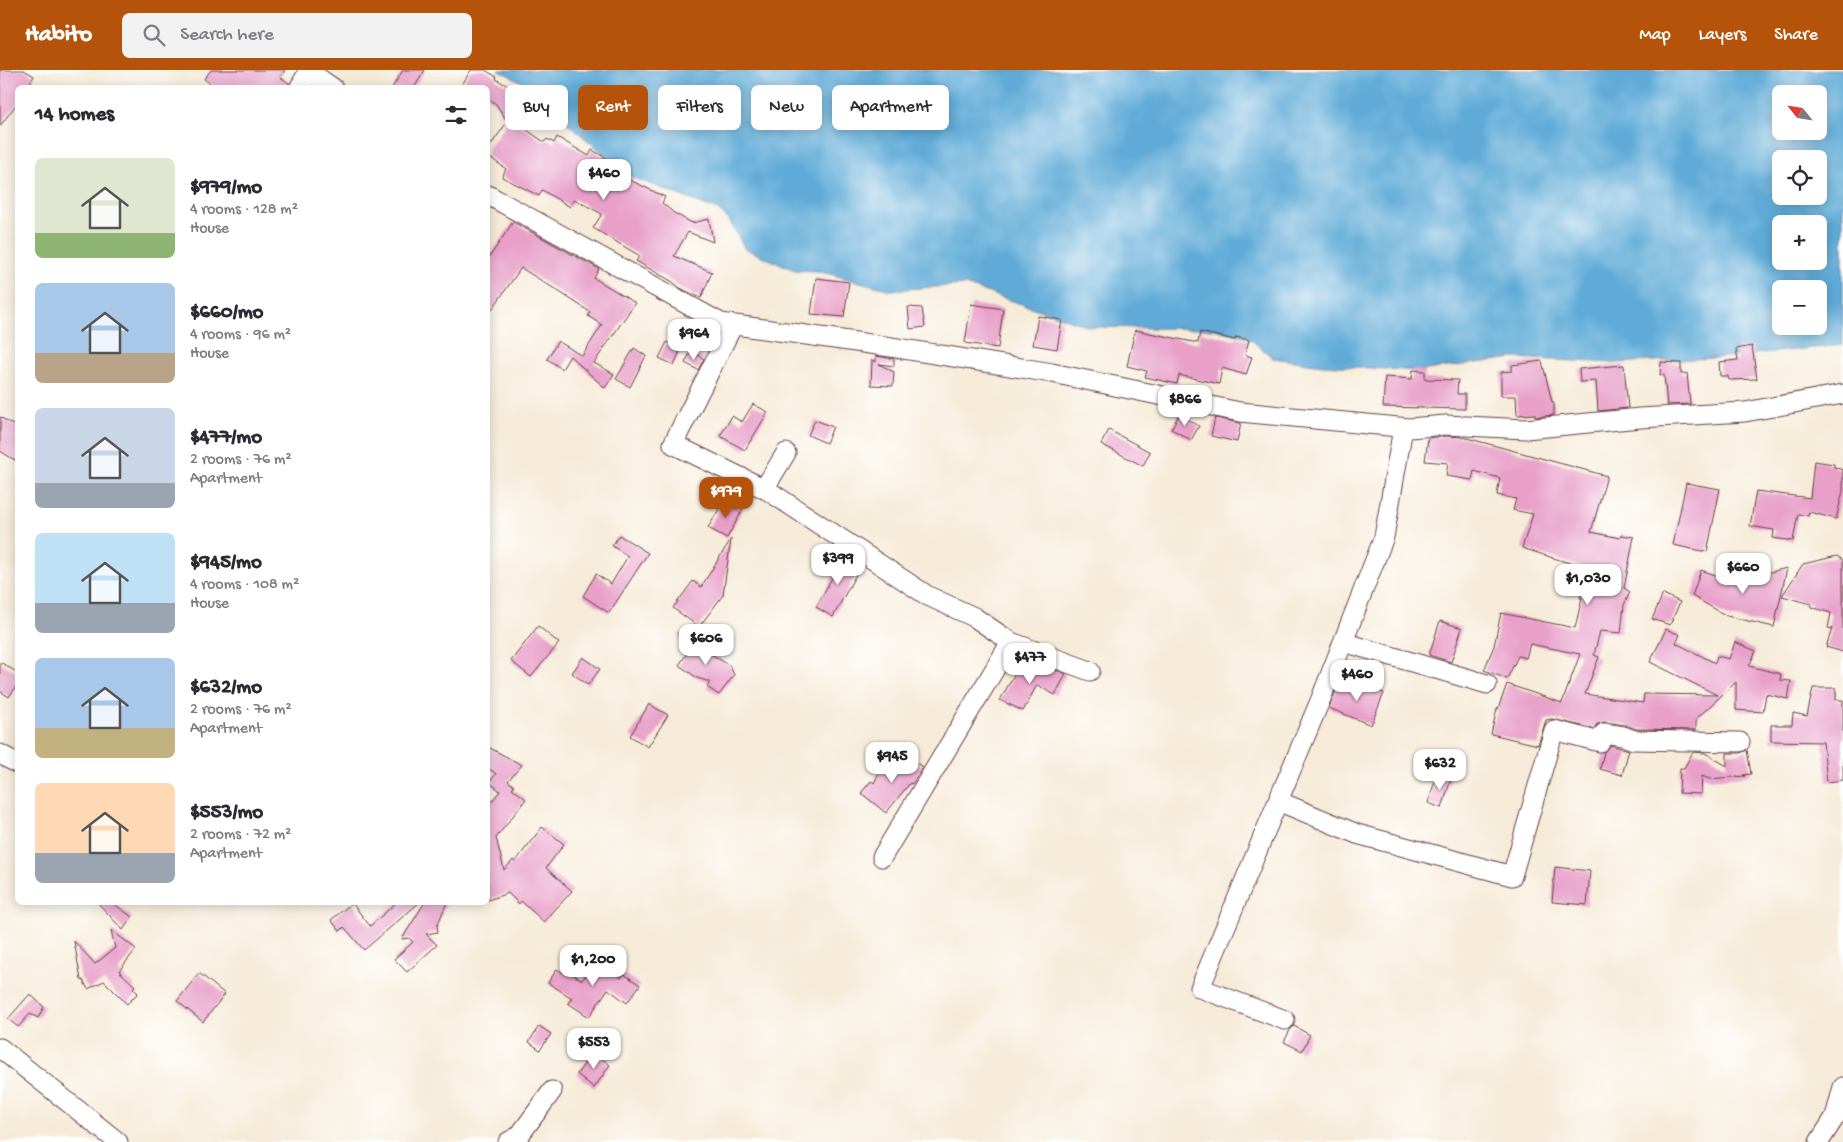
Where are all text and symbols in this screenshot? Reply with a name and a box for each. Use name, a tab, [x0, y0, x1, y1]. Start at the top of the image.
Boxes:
search box	[122, 13, 472, 58]
text: Habito	[25, 21, 92, 50]
icon: search	[140, 21, 168, 49]
text: Search here	[180, 24, 274, 47]
text: Map	[1639, 25, 1671, 46]
text: Layers	[1699, 25, 1746, 46]
text: Share	[1774, 25, 1818, 46]
chip: Buy	[505, 85, 568, 130]
chip: Rent	[578, 85, 648, 130]
chip: Filters	[658, 85, 741, 130]
chip: New	[751, 85, 822, 130]
chip: Apartment	[832, 85, 949, 130]
north arrow	[1772, 85, 1828, 140]
map controls	[1772, 85, 1827, 335]
icon: filters	[442, 101, 470, 129]
text: 14 homes	[35, 103, 114, 128]
button: locate	[1772, 150, 1827, 205]
pin: $460	[574, 158, 634, 201]
text: $460	[588, 165, 620, 184]
text: $979/mo	[190, 176, 262, 201]
icon: home	[75, 178, 135, 238]
text: 4 rooms · 128 m²	[190, 201, 298, 220]
button: +	[1772, 215, 1827, 270]
text: House	[190, 220, 229, 239]
button: −	[1772, 280, 1827, 335]
text: $660/mo	[190, 301, 264, 326]
icon: home	[75, 303, 135, 363]
pin: $964	[664, 318, 724, 361]
text: $964	[679, 325, 709, 344]
text: 4 rooms · 96 m²	[190, 326, 291, 345]
text: House	[190, 345, 229, 364]
pin: $866	[1155, 384, 1215, 427]
text: $866	[1169, 391, 1201, 410]
text: $477/mo	[190, 426, 262, 451]
icon: home	[75, 428, 135, 488]
text: 2 rooms · 76 m²	[190, 451, 292, 470]
text: Apartment	[190, 470, 262, 489]
pin: $979	[696, 476, 756, 519]
text: $979	[710, 483, 742, 502]
pin: $399	[808, 544, 868, 586]
text: $399	[822, 550, 854, 569]
text: $945/mo	[190, 551, 262, 576]
pin: $660	[1713, 552, 1773, 595]
icon: home	[75, 553, 135, 613]
text: $660	[1727, 559, 1759, 578]
pin: $1,030	[1547, 564, 1629, 606]
text: $1,030	[1565, 570, 1611, 589]
text: 4 rooms · 108 m²	[190, 576, 299, 595]
text: House	[190, 595, 229, 614]
pin: $606	[676, 624, 736, 666]
text: $606	[690, 630, 722, 649]
pin: $477	[1000, 642, 1060, 685]
text: $477	[1014, 649, 1046, 668]
pin: $460	[1327, 660, 1387, 702]
text: $460	[1341, 666, 1373, 685]
text: $632/mo	[190, 676, 262, 701]
icon: home	[75, 678, 135, 738]
text: 2 rooms · 76 m²	[190, 701, 292, 720]
text: Apartment	[190, 720, 262, 739]
pin: $945	[862, 742, 922, 784]
text: $945	[876, 748, 908, 767]
pin: $632	[1410, 748, 1470, 791]
text: $632	[1424, 755, 1456, 774]
text: $553/mo	[190, 801, 263, 826]
icon: home	[75, 803, 135, 863]
text: 2 rooms · 72 m²	[190, 826, 291, 845]
text: Apartment	[190, 845, 262, 864]
pin: $1,200	[552, 944, 634, 987]
text: $1,200	[571, 951, 615, 970]
pin: $553	[564, 1028, 624, 1070]
text: $553	[578, 1034, 610, 1053]

